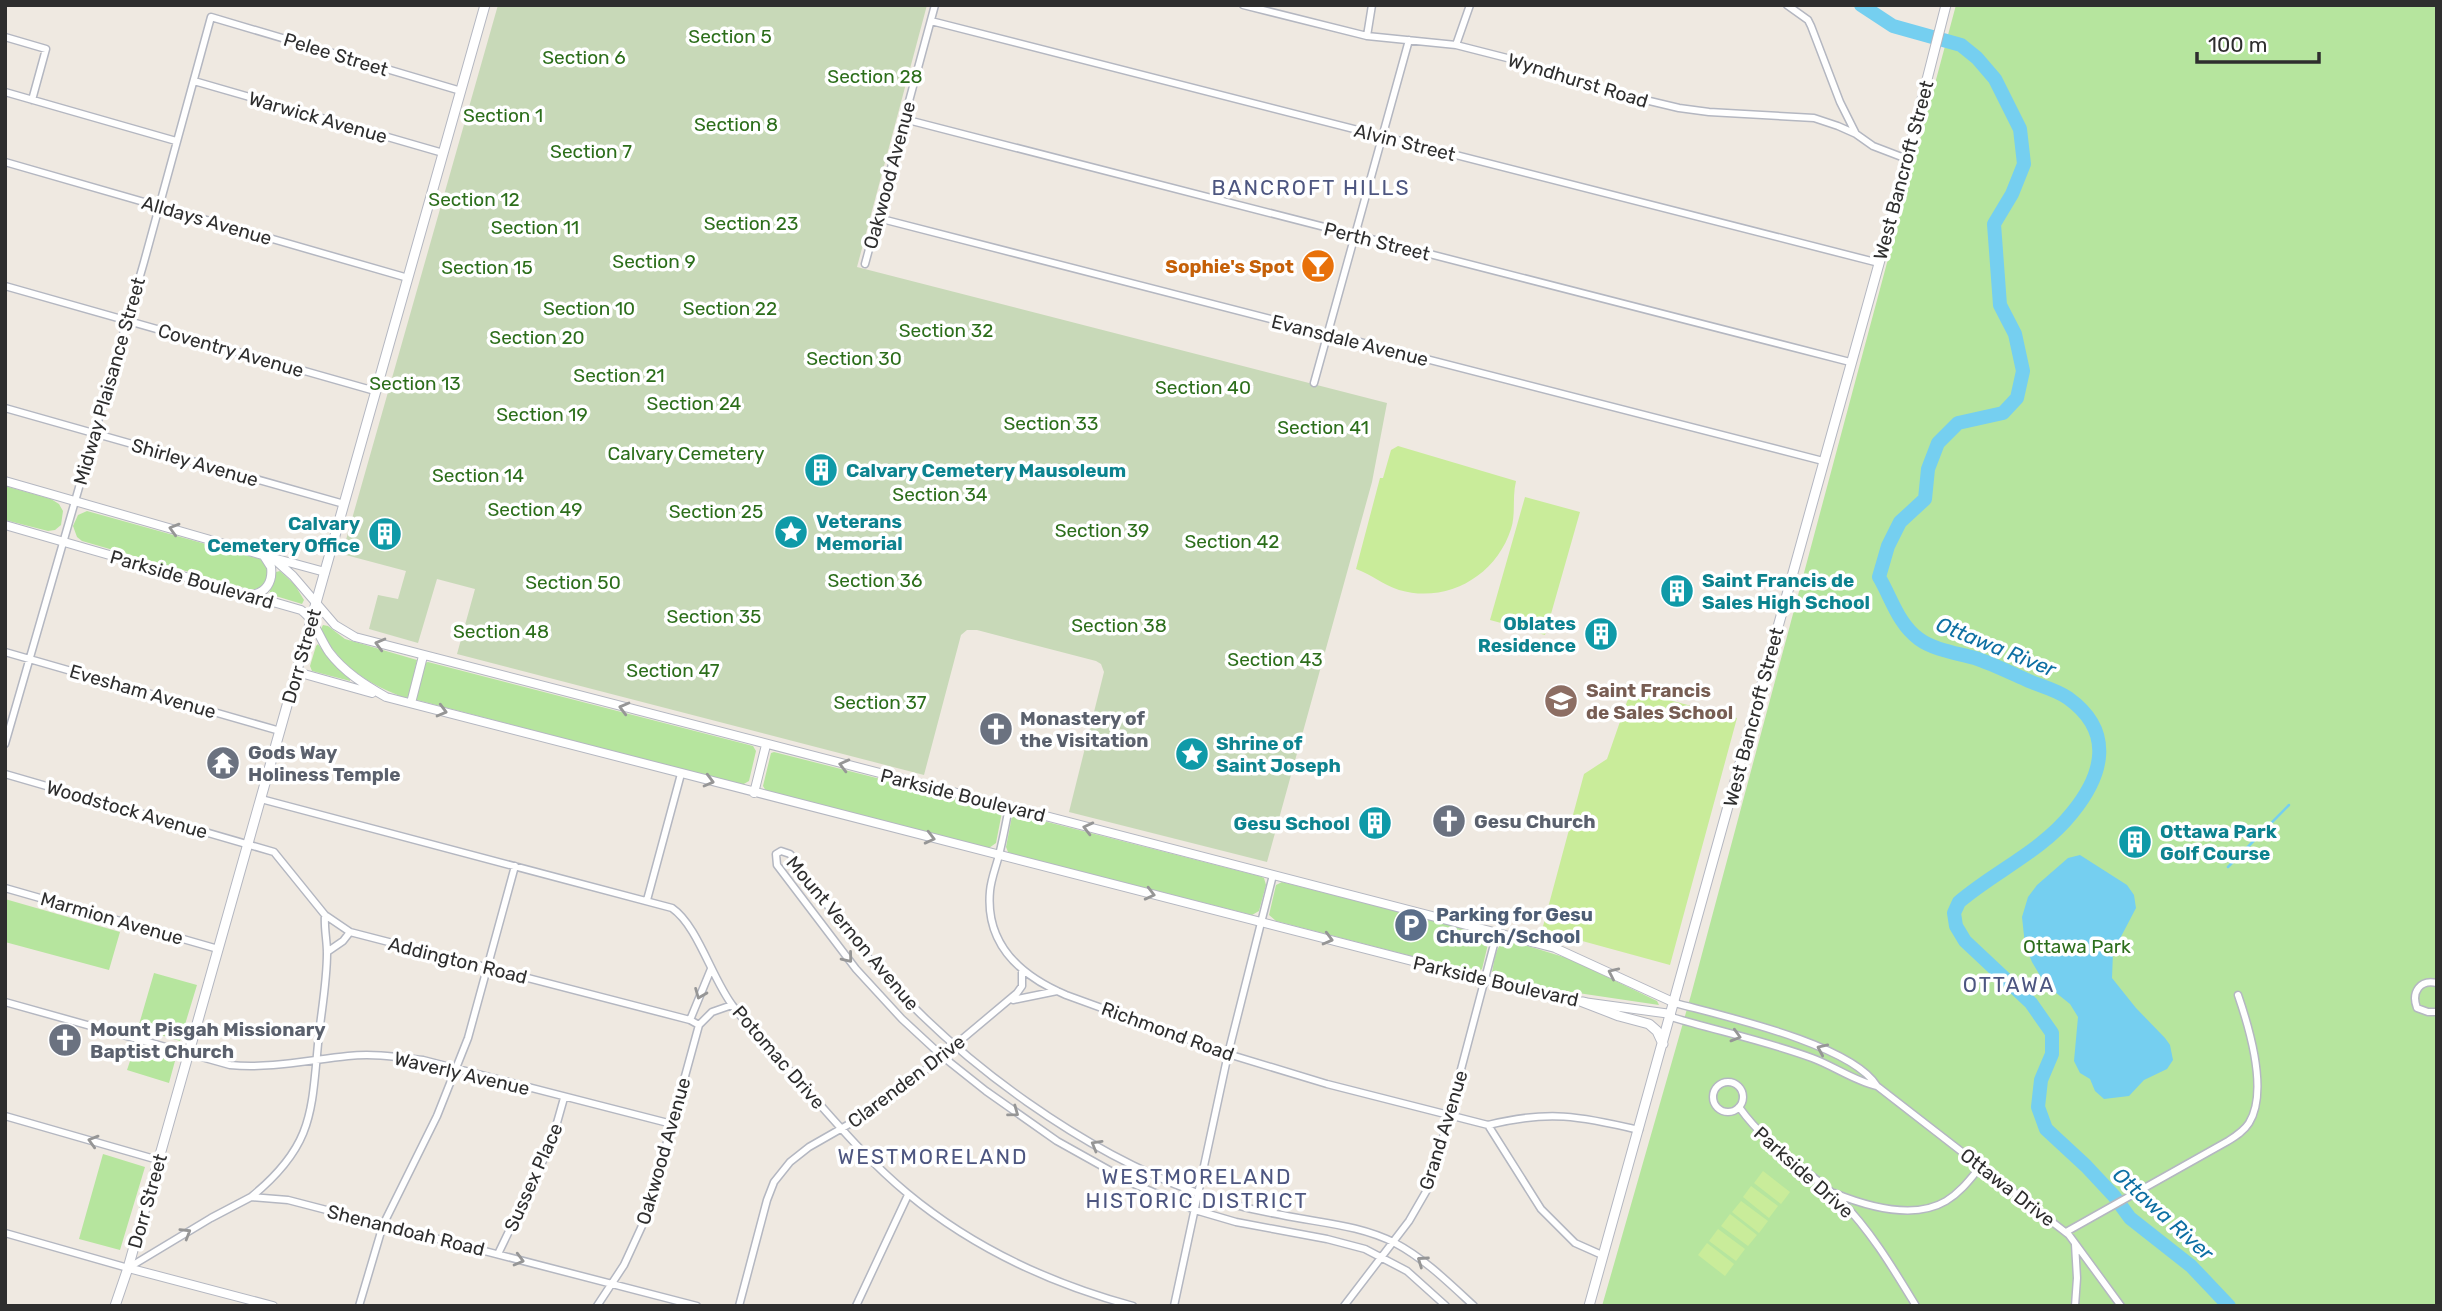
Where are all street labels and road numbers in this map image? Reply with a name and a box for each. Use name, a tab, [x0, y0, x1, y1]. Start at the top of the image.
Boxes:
street label: Pelee Street	[281, 28, 391, 81]
street label: Wyndhurst Road	[1505, 48, 1651, 113]
street label: West Bancroft Street	[1868, 77, 1939, 262]
street label: Warwick Avenue	[246, 87, 390, 148]
street label: Oakwood Avenue	[859, 99, 920, 251]
street label: Alvin Street	[1352, 119, 1458, 166]
street label: Alldays Avenue	[139, 191, 274, 250]
street label: Perth Street	[1321, 217, 1433, 266]
street label: Midway Plaisance Street	[69, 274, 150, 488]
street label: Evansdale Avenue	[1269, 310, 1431, 371]
street label: Coventry Avenue	[155, 319, 306, 382]
street label: Shirley Avenue	[129, 433, 261, 492]
street label: Parkside Boulevard	[107, 545, 276, 614]
street label: Dorr Street	[277, 606, 326, 706]
street label: West Bancroft Street	[1718, 624, 1789, 809]
street label: Evesham Avenue	[67, 660, 219, 723]
street label: Parkside Boulevard	[878, 764, 1048, 827]
street label: Woodstock Avenue	[44, 775, 210, 844]
street label: Mount Vernon Avenue	[781, 851, 924, 1015]
street label: Marmion Avenue	[38, 887, 186, 950]
street label: Addington Road	[386, 932, 530, 989]
street label: Parkside Boulevard	[1411, 951, 1581, 1012]
street label: Richmond Road	[1098, 997, 1237, 1066]
street label: Potomac Drive	[727, 1001, 830, 1114]
street label: Clarenden Drive	[843, 1030, 969, 1133]
street label: Waverly Avenue	[392, 1047, 532, 1100]
street label: Grand Avenue	[1414, 1067, 1473, 1193]
street label: Oakwood Avenue	[631, 1075, 695, 1227]
street label: Sussex Place	[499, 1119, 568, 1235]
street label: Parkside Drive	[1749, 1122, 1858, 1223]
street label: Ottawa Drive	[1956, 1143, 2060, 1232]
street label: Dorr Street	[123, 1151, 172, 1251]
street label: Shenandoah Road	[325, 1200, 487, 1261]

